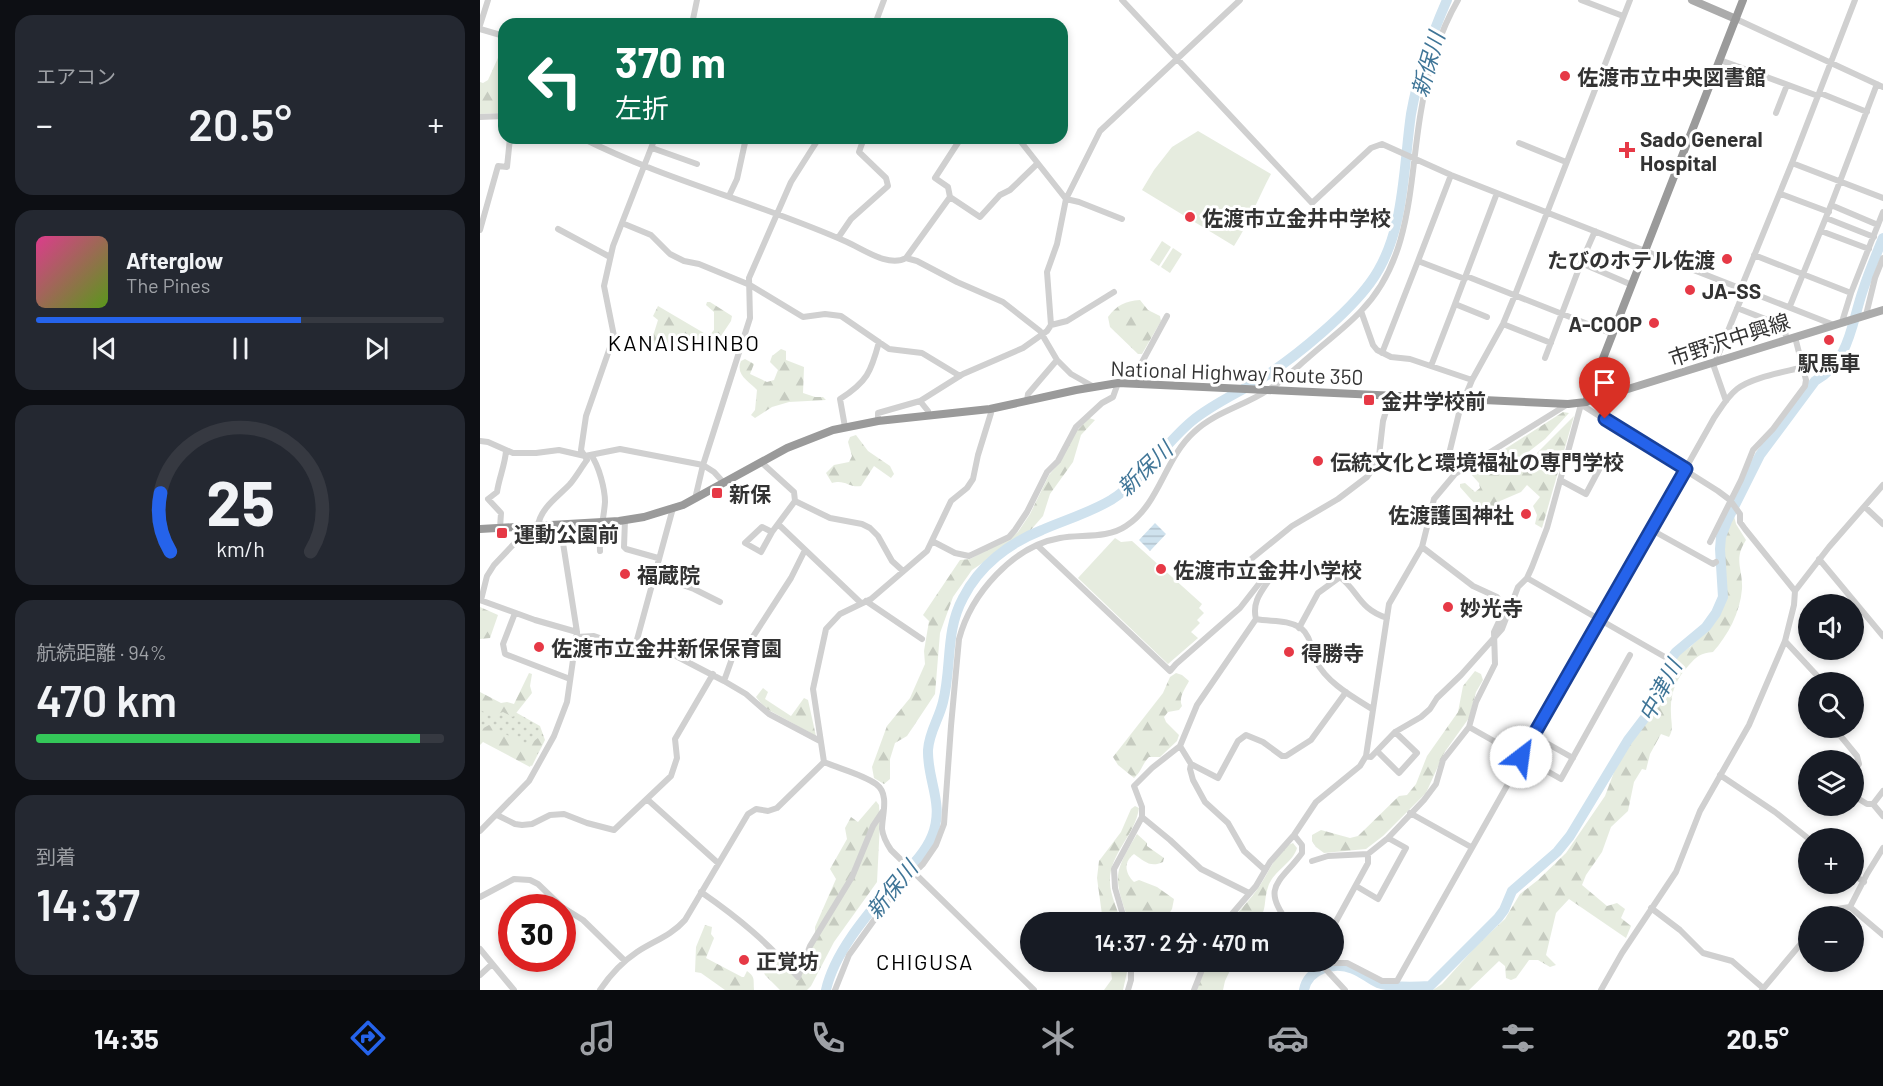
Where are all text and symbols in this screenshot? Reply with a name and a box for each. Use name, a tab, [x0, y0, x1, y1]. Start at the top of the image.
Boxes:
water label: 新保川	[1405, 27, 1449, 99]
text: 370 m	[615, 36, 726, 86]
icon: left	[516, 42, 594, 120]
text: エアコン	[36, 64, 116, 88]
place label: 佐渡市立中央図書館	[1577, 64, 1766, 89]
marker: 佐渡市立中央図書館	[1558, 69, 1572, 83]
text: 左折	[615, 91, 669, 123]
text: 20.5°	[188, 96, 292, 150]
text: −	[36, 104, 53, 144]
text: +	[427, 104, 444, 144]
place label: Sado General Hospital	[1640, 126, 1763, 175]
marker: Sado General Hospital	[1618, 141, 1636, 159]
place label: 佐渡市立金井中学校	[1202, 205, 1391, 230]
marker: 佐渡市立金井中学校	[1183, 210, 1197, 224]
text: Afterglow	[126, 247, 223, 273]
place label: たびのホテル佐渡	[1547, 247, 1715, 272]
marker: たびのホテル佐渡	[1720, 252, 1734, 266]
text: The Pines	[126, 273, 210, 297]
place label: JA-SS	[1702, 278, 1761, 303]
marker: JA-SS	[1683, 283, 1697, 297]
street label: 市野沢中興線	[1665, 308, 1793, 370]
place label: A-COOP	[1568, 311, 1642, 336]
marker: A-COOP	[1647, 316, 1661, 330]
district label: KANAISHINBO	[608, 329, 760, 355]
icon: previous	[88, 332, 121, 365]
icon: pause	[224, 332, 257, 365]
icon: next	[360, 332, 393, 365]
marker: 駅馬車	[1822, 333, 1836, 347]
place label: 駅馬車	[1798, 350, 1861, 375]
street label: National Highway Route 350	[1110, 355, 1364, 389]
pin	[1579, 357, 1630, 419]
icon: arrive	[1588, 366, 1621, 399]
place label: 金井学校前	[1381, 388, 1486, 413]
marker: 金井学校前	[1362, 393, 1376, 407]
water label: 新保川	[1111, 434, 1178, 500]
place label: 伝統文化と環境福祉の専門学校	[1330, 449, 1624, 474]
marker: 伝統文化と環境福祉の専門学校	[1311, 454, 1325, 468]
text: 25	[206, 464, 274, 538]
place label: 新保	[729, 481, 772, 506]
marker: 新保	[710, 486, 724, 500]
place label: 佐渡護国神社	[1388, 502, 1514, 527]
marker: 佐渡護国神社	[1519, 507, 1533, 521]
place label: 運動公園前	[514, 521, 619, 546]
marker: 運動公園前	[495, 526, 509, 540]
text: km/h	[216, 536, 264, 561]
place label: 佐渡市立金井小学校	[1173, 557, 1362, 582]
place label: 福蔵院	[637, 562, 700, 587]
marker: 佐渡市立金井小学校	[1154, 562, 1168, 576]
marker: 福蔵院	[618, 567, 632, 581]
map controls	[1798, 594, 1864, 972]
button: sound	[1798, 594, 1864, 660]
place label: 妙光寺	[1460, 595, 1523, 620]
marker: 妙光寺	[1441, 600, 1455, 614]
place label: 佐渡市立金井新保保育園	[551, 635, 782, 660]
text: 航続距離 · 94%	[36, 640, 167, 664]
marker: 佐渡市立金井新保保育園	[532, 640, 546, 654]
place label: 得勝寺	[1301, 640, 1364, 665]
marker: 得勝寺	[1282, 645, 1296, 659]
water label: 中津川	[1632, 653, 1687, 725]
text: 470 km	[36, 672, 177, 726]
button: search	[1798, 672, 1864, 738]
position arrow	[1489, 725, 1553, 789]
button: layers	[1798, 750, 1864, 816]
button: +	[1798, 828, 1864, 894]
text: 到着	[36, 844, 76, 868]
water label: 新保川	[860, 854, 923, 923]
text: 14:37	[36, 876, 140, 930]
speed limit sign: 30	[498, 894, 576, 972]
button: −	[1798, 906, 1864, 972]
text: 14:37 · 2 分 · 470 m	[1095, 929, 1269, 955]
place label: 正覚坊	[756, 948, 819, 973]
district label: CHIGUSA	[876, 948, 974, 974]
marker: 正覚坊	[737, 953, 751, 967]
icon: directions	[347, 1017, 389, 1059]
icon: music	[577, 1017, 619, 1059]
icon: phone	[807, 1017, 849, 1059]
icon: climate	[1037, 1017, 1079, 1059]
icon: car	[1267, 1017, 1309, 1059]
icon: filters	[1497, 1017, 1539, 1059]
text: 14:35	[94, 1022, 159, 1054]
text: 20.5°	[1727, 1022, 1789, 1054]

